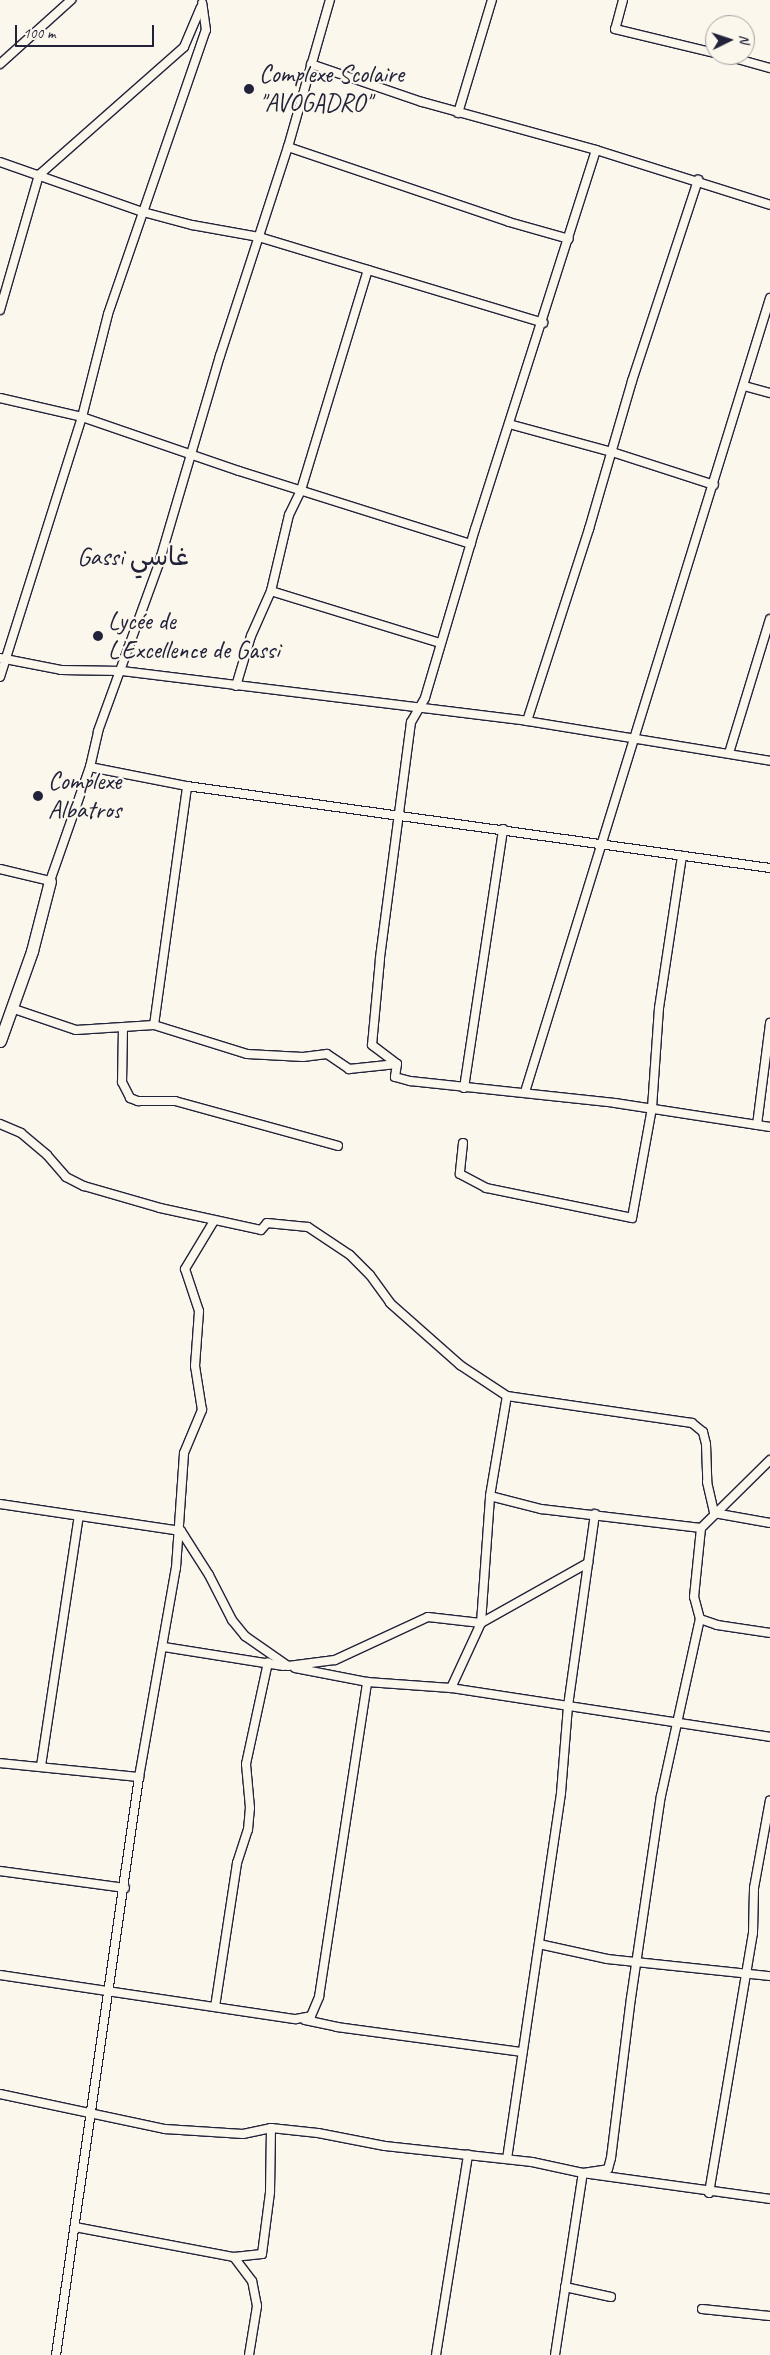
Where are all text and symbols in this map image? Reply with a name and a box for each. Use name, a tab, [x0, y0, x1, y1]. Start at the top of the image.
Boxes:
scale bar	[18, 15, 156, 47]
north arrow	[705, 15, 755, 65]
text: 100 m	[23, 24, 55, 43]
text: N	[736, 34, 753, 44]
place label: Complexe Scolaire "AVOGADRO"	[259, 60, 404, 119]
marker: Complexe Scolaire "AVOGADRO"	[243, 83, 255, 95]
district label: Gassi غاسي	[77, 541, 189, 573]
place label: Lycée de L'Excellence de Gassi	[108, 607, 281, 666]
marker: Lycée de L'Excellence de Gassi	[92, 630, 104, 642]
place label: Complexe Albatros	[48, 767, 121, 826]
marker: Complexe Albatros	[32, 790, 44, 802]

